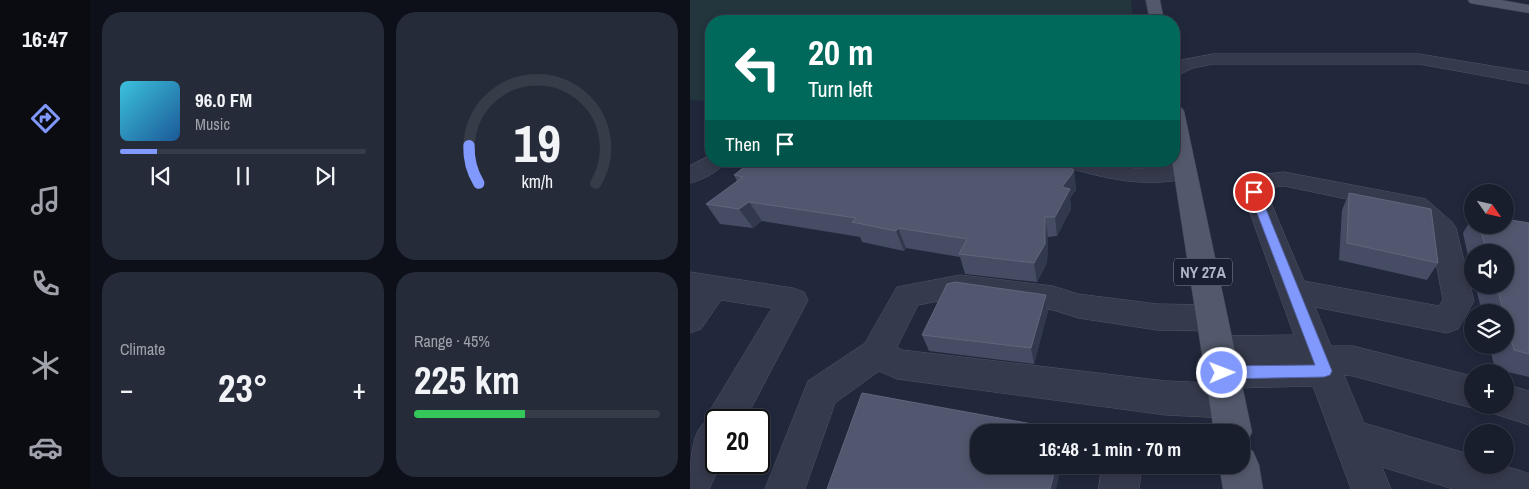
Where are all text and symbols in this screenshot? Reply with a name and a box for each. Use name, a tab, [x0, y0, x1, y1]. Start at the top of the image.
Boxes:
text: 16:47	[22, 24, 68, 54]
text: 20 m	[808, 29, 873, 76]
icon: left	[725, 35, 790, 100]
text: Turn left	[808, 74, 873, 104]
text: 96.0 FM	[195, 87, 252, 113]
icon: directions	[28, 101, 63, 136]
text: 19	[513, 108, 561, 178]
text: Music	[195, 113, 230, 135]
icon: arrive	[771, 130, 799, 158]
text: Then	[725, 131, 761, 157]
icon: previous	[147, 162, 175, 190]
icon: pause	[229, 162, 257, 190]
icon: next	[311, 162, 339, 190]
text: km/h	[521, 170, 553, 194]
pin	[1233, 171, 1275, 213]
icon: arrive	[1240, 178, 1268, 206]
icon: music	[28, 183, 63, 218]
north arrow	[1464, 184, 1514, 234]
map controls	[1464, 184, 1514, 474]
button: sound	[1464, 244, 1514, 294]
road number: NY 27A	[1174, 258, 1232, 286]
icon: phone	[28, 266, 63, 301]
button: layers	[1464, 304, 1514, 354]
text: Range · 45%	[414, 330, 490, 352]
text: Climate	[120, 338, 165, 360]
position arrow	[1195, 346, 1247, 398]
icon: climate	[28, 348, 63, 383]
text: 225 km	[414, 355, 520, 406]
text: 23°	[218, 363, 268, 414]
button: +	[1464, 364, 1514, 414]
text: −	[120, 370, 133, 408]
text: +	[353, 370, 366, 408]
speed limit sign: 20	[705, 409, 770, 474]
button: −	[1464, 424, 1514, 474]
icon: car	[28, 430, 63, 465]
text: 16:48 · 1 min · 70 m	[1039, 436, 1181, 462]

